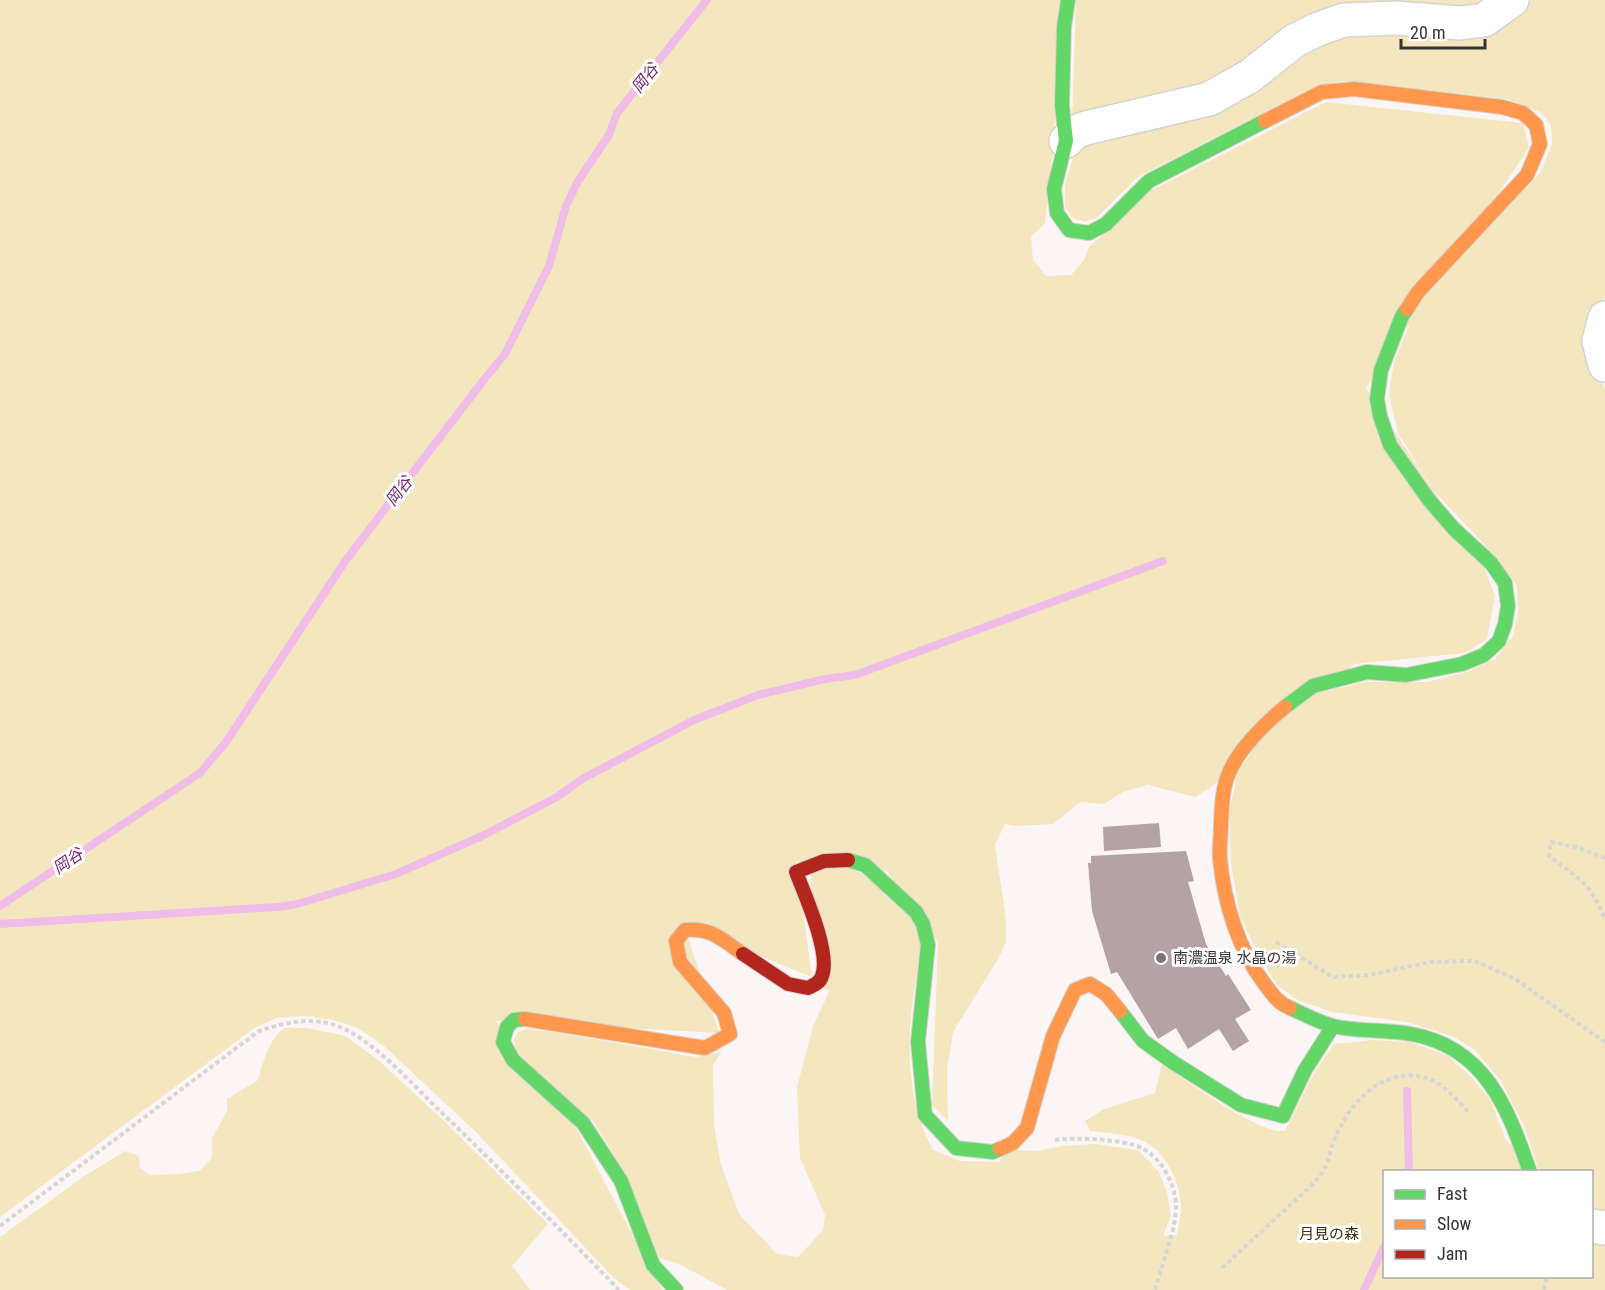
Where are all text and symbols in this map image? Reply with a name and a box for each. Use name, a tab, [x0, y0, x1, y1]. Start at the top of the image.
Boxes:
scale bar	[1401, 12, 1485, 50]
text: 20 m	[1410, 22, 1445, 43]
water label: 岡谷	[628, 58, 664, 96]
water label: 岡谷	[382, 471, 418, 509]
water label: 岡谷	[49, 843, 88, 878]
place label: 南濃温泉 水晶の湯	[1173, 949, 1296, 967]
marker: 南濃温泉 水晶の湯	[1154, 951, 1168, 965]
legend	[1383, 1170, 1593, 1278]
text: Fast	[1437, 1183, 1468, 1204]
text: Slow	[1437, 1213, 1472, 1234]
park label: 月見の森	[1299, 1225, 1359, 1243]
text: Jam	[1437, 1243, 1468, 1264]

